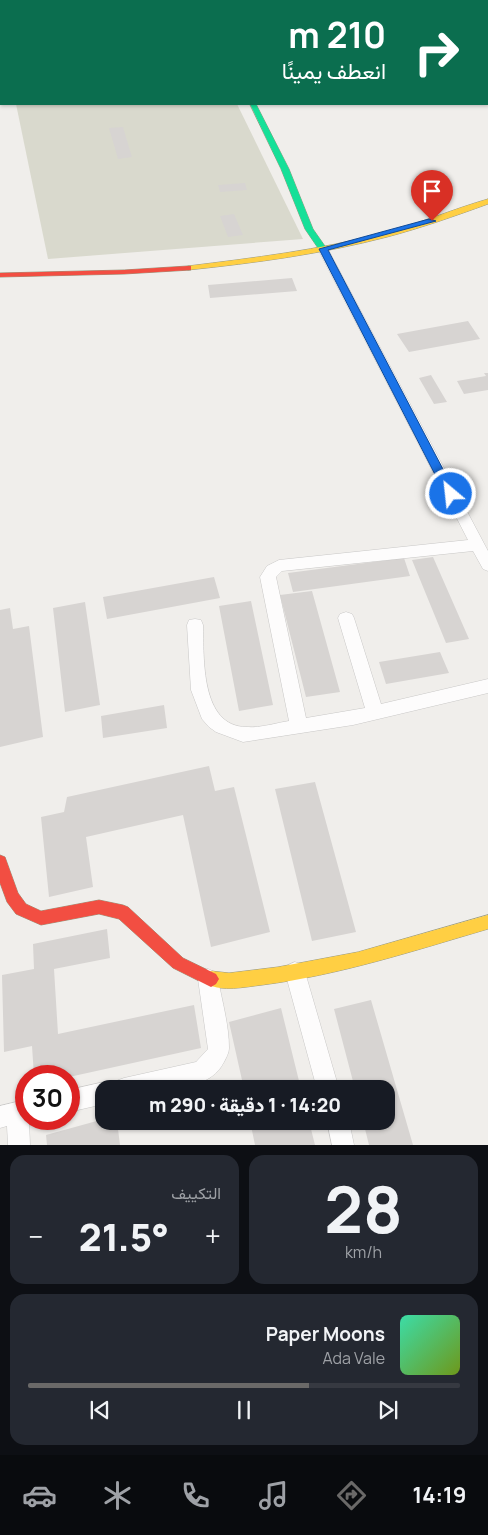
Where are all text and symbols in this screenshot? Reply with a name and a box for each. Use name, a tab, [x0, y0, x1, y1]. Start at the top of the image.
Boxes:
text: 210 m	[288, 11, 386, 59]
icon: right	[404, 20, 469, 85]
text: انعطف يمينًا	[282, 56, 386, 86]
pin	[411, 170, 453, 221]
icon: arrive	[418, 177, 446, 205]
position arrow	[424, 467, 476, 519]
speed limit sign: 30	[15, 1065, 80, 1130]
text: 14:20 · 1 دقيقة · 290 m	[149, 1092, 341, 1118]
text: 28	[324, 1164, 403, 1253]
text: التكييف	[171, 1182, 221, 1204]
text: 21.5°	[79, 1210, 169, 1262]
text: −	[28, 1217, 43, 1255]
text: +	[205, 1217, 221, 1255]
text: km/h	[345, 1241, 382, 1263]
text: Paper Moons	[266, 1321, 385, 1347]
text: Ada Vale	[322, 1347, 385, 1369]
icon: previous	[86, 1396, 114, 1424]
icon: pause	[230, 1396, 258, 1424]
icon: next	[374, 1396, 402, 1424]
icon: car	[22, 1478, 57, 1513]
icon: climate	[100, 1478, 135, 1513]
icon: phone	[178, 1478, 213, 1513]
icon: music	[256, 1478, 291, 1513]
icon: directions	[334, 1478, 369, 1513]
text: 14:19	[413, 1480, 466, 1510]

